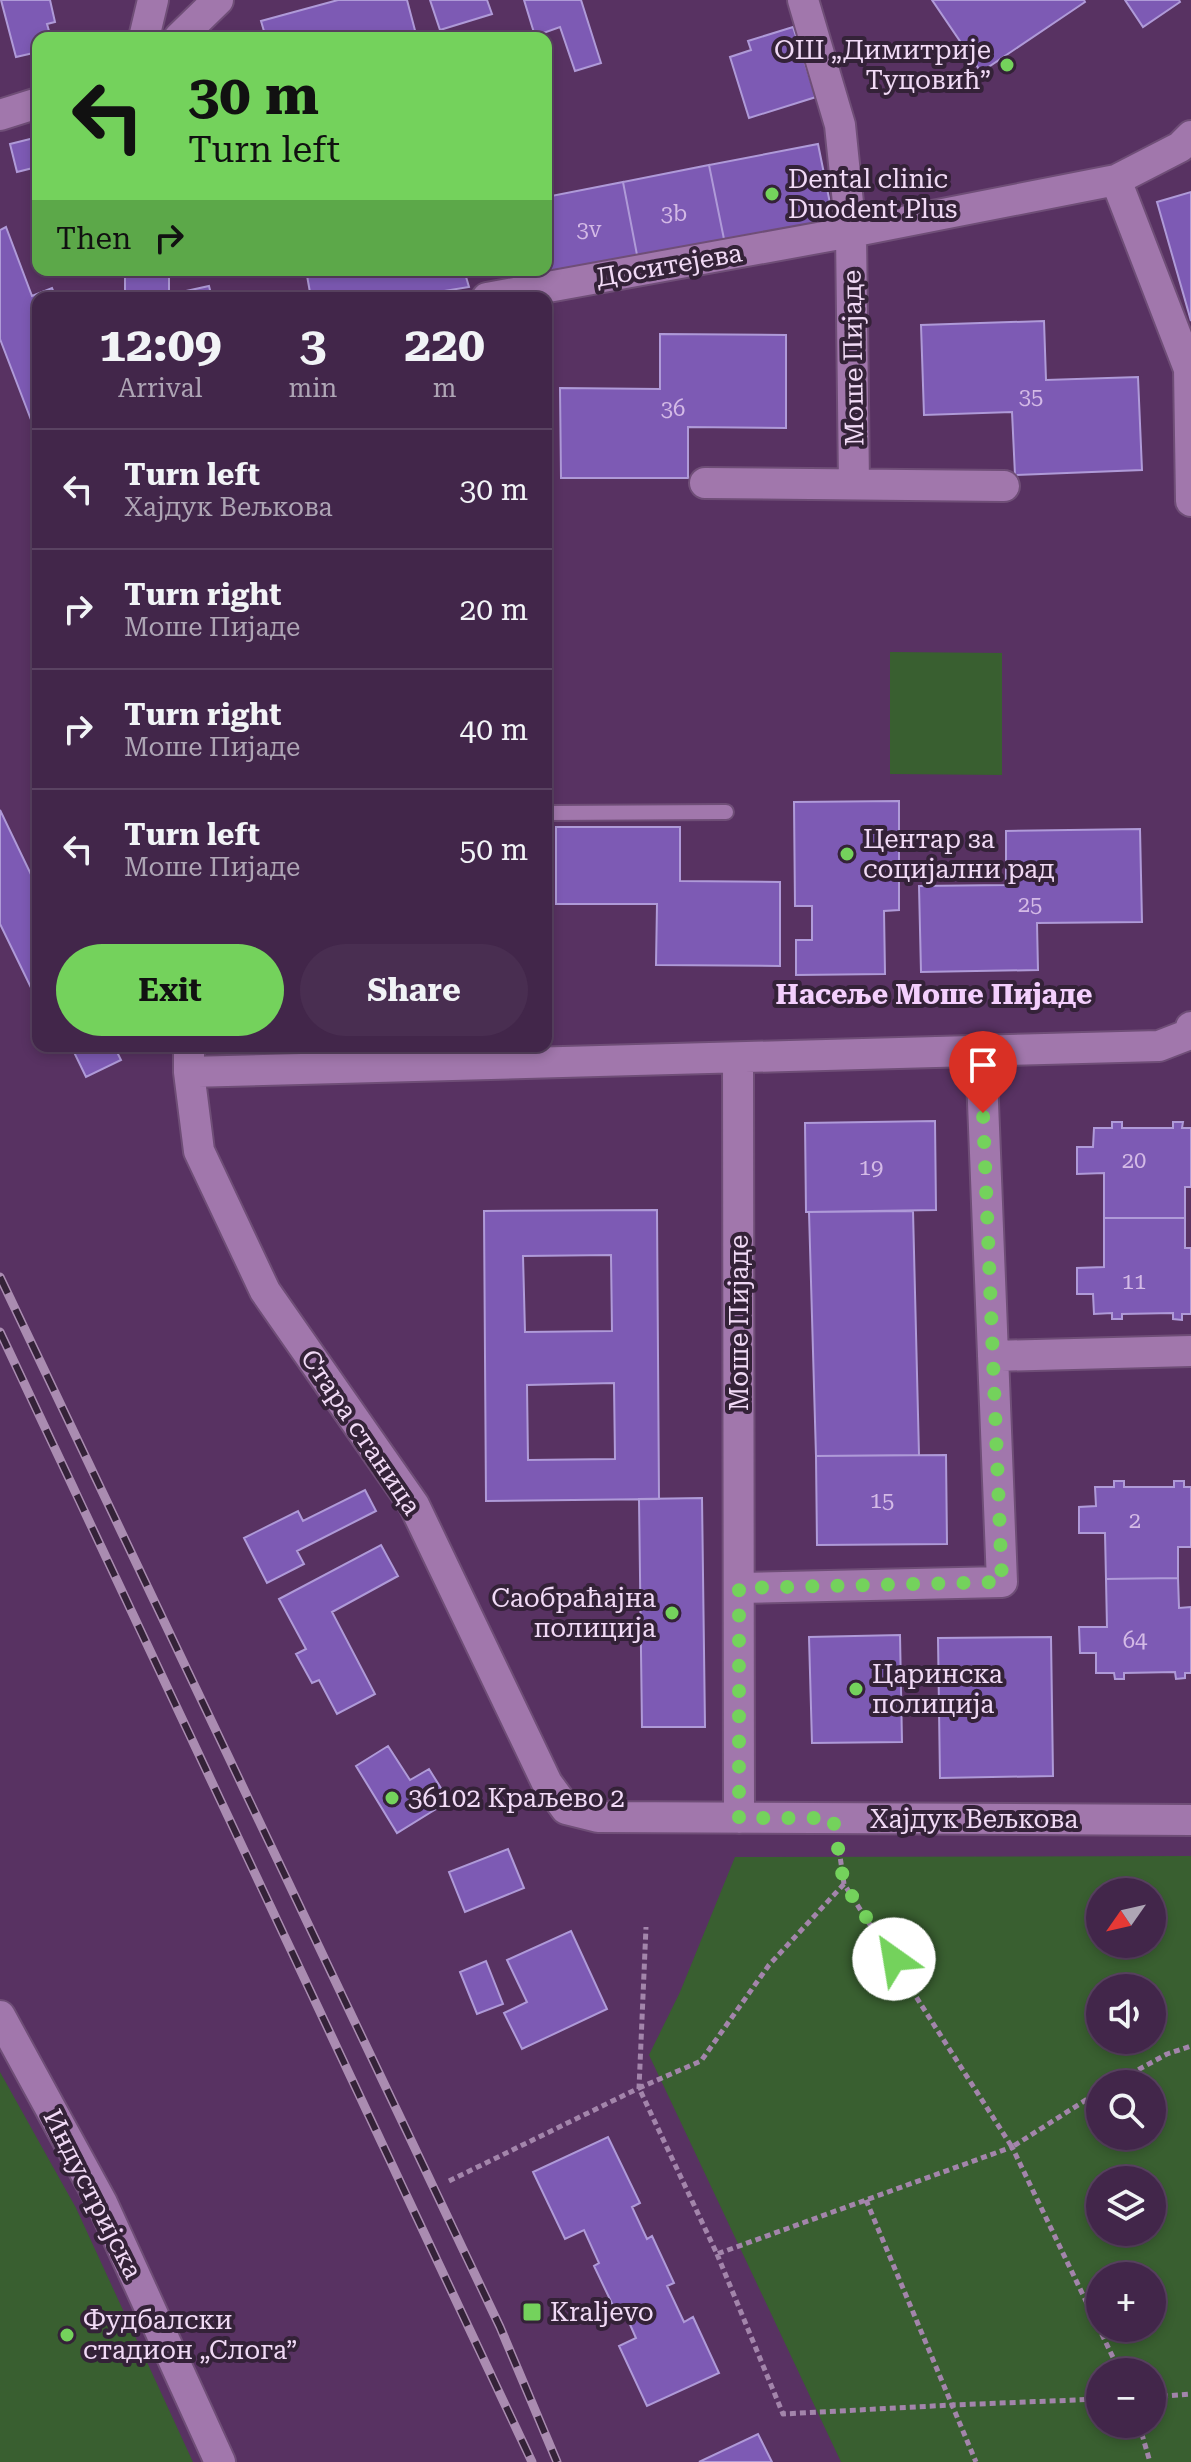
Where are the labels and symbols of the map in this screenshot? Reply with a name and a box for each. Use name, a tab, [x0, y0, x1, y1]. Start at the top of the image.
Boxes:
place label: ОШ „Димитрије Туцовић”	[774, 35, 991, 95]
marker: ОШ „Димитрије Туцовић”	[998, 56, 1016, 74]
place label: Dental clinic Duodent Plus	[788, 164, 957, 224]
marker: Dental clinic Duodent Plus	[763, 185, 781, 203]
house number: 3b	[661, 201, 687, 226]
house number: 3v	[576, 217, 602, 242]
street label: Доситејева	[593, 237, 745, 293]
street label: Моше Пијаде	[836, 270, 870, 446]
house number: 35	[1019, 384, 1043, 409]
house number: 36	[661, 396, 685, 421]
place label: Центар за социјални рад	[863, 824, 1055, 884]
marker: Центар за социјални рад	[838, 845, 856, 863]
house number: 25	[1018, 892, 1042, 917]
district label: Насеље Моше Пијаде	[775, 978, 1093, 1011]
pin	[949, 1031, 1017, 1113]
house number: 20	[1122, 1148, 1146, 1173]
house number: 19	[859, 1155, 883, 1180]
street label: Моше Пијаде	[724, 1235, 754, 1411]
house number: 11	[1122, 1269, 1146, 1294]
street label: Стара станица	[295, 1344, 427, 1520]
house number: 15	[870, 1488, 894, 1513]
house number: 2	[1129, 1508, 1141, 1533]
place label: Саобраћајна полиција	[491, 1583, 656, 1643]
marker: Саобраћајна полиција	[663, 1604, 681, 1622]
house number: 64	[1123, 1628, 1148, 1653]
place label: Царинска полиција	[872, 1659, 1003, 1719]
marker: Царинска полиција	[847, 1680, 865, 1698]
place label: 36102 Краљево 2	[408, 1783, 625, 1813]
marker: 36102 Краљево 2	[383, 1789, 401, 1807]
street label: Хајдук Вељкова	[870, 1804, 1078, 1834]
north arrow	[1086, 1878, 1166, 1958]
position arrow	[852, 1917, 936, 2001]
street label: Индустријска	[37, 2104, 149, 2284]
place label: Kraljevo	[550, 2297, 654, 2327]
marker: Kraljevo	[521, 2301, 543, 2323]
place label: Фудбалски стадион „Слога”	[83, 2305, 297, 2365]
marker: Фудбалски стадион „Слога”	[58, 2326, 76, 2344]

